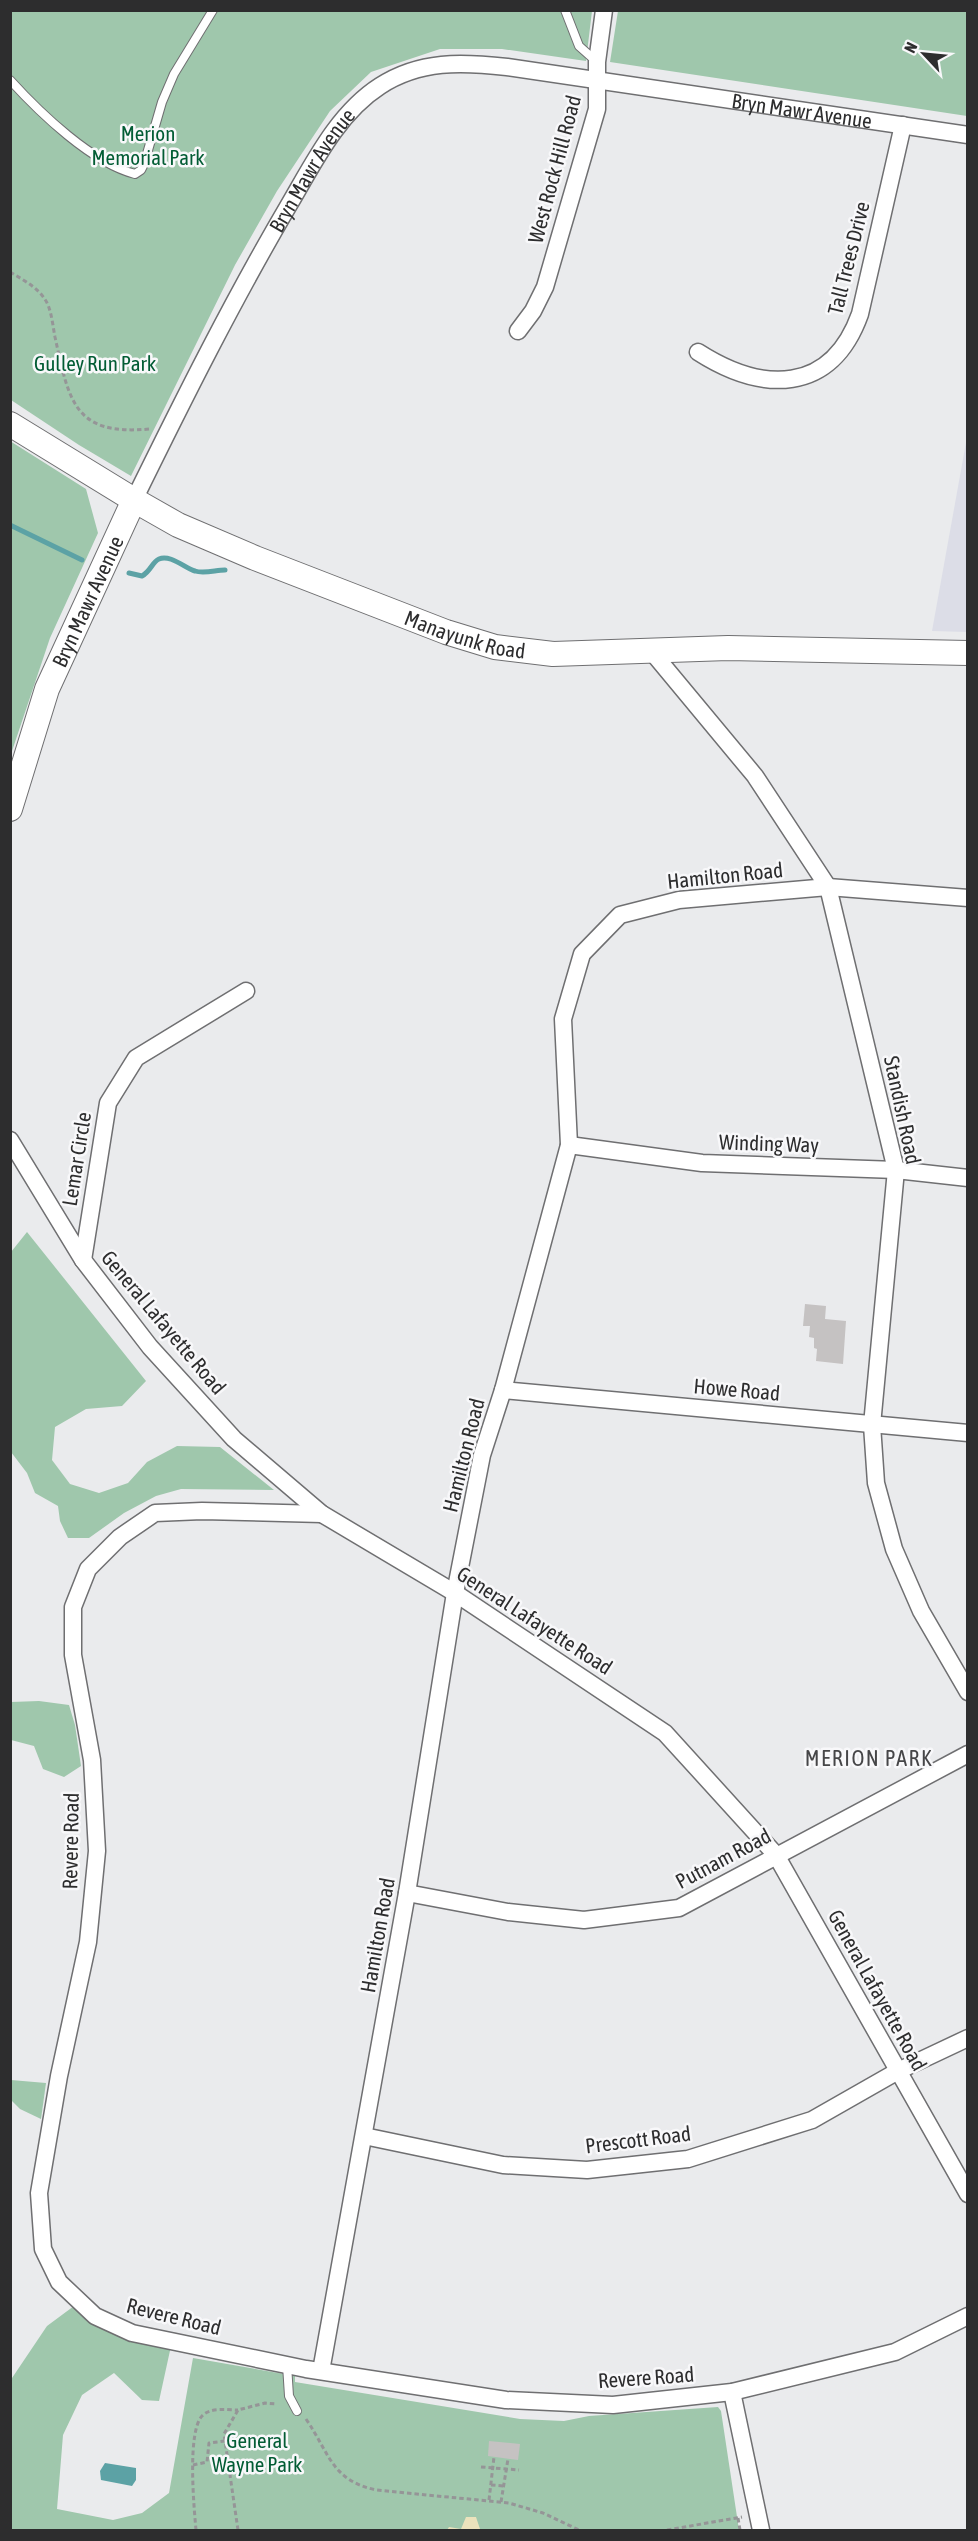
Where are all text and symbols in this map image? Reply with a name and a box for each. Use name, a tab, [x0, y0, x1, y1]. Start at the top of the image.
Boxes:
north arrow	[894, 24, 954, 84]
text: N	[900, 39, 921, 56]
street label: Bryn Mawr Avenue	[730, 88, 874, 133]
street label: West Rock Hill Road	[523, 93, 585, 245]
street label: Bryn Mawr Avenue	[264, 103, 359, 236]
park label: Merion Memorial Park	[92, 121, 204, 169]
street label: Tall Trees Drive	[822, 199, 874, 317]
park label: Gulley Run Park	[34, 351, 156, 375]
street label: Bryn Mawr Avenue	[47, 532, 128, 671]
street label: Manayunk Road	[401, 605, 527, 663]
street label: Hamilton Road	[666, 857, 784, 893]
street label: Standish Road	[880, 1054, 926, 1166]
street label: Lemar Circle	[57, 1110, 95, 1208]
street label: Winding Way	[719, 1129, 820, 1157]
street label: General Lafayette Road	[97, 1245, 231, 1399]
street label: Howe Road	[693, 1373, 781, 1405]
street label: Hamilton Road	[437, 1396, 489, 1514]
street label: General Lafayette Road	[453, 1561, 617, 1679]
district label: MERION PARK	[805, 1745, 933, 1771]
street label: Revere Road	[57, 1793, 83, 1889]
street label: Putnam Road	[671, 1823, 775, 1893]
street label: Hamilton Road	[355, 1876, 399, 1994]
street label: General Lafayette Road	[824, 1905, 932, 2075]
street label: Prescott Road	[584, 2121, 692, 2157]
street label: Revere Road	[124, 2293, 224, 2339]
street label: Revere Road	[597, 2362, 695, 2392]
park label: General Wayne Park	[212, 2428, 302, 2476]

